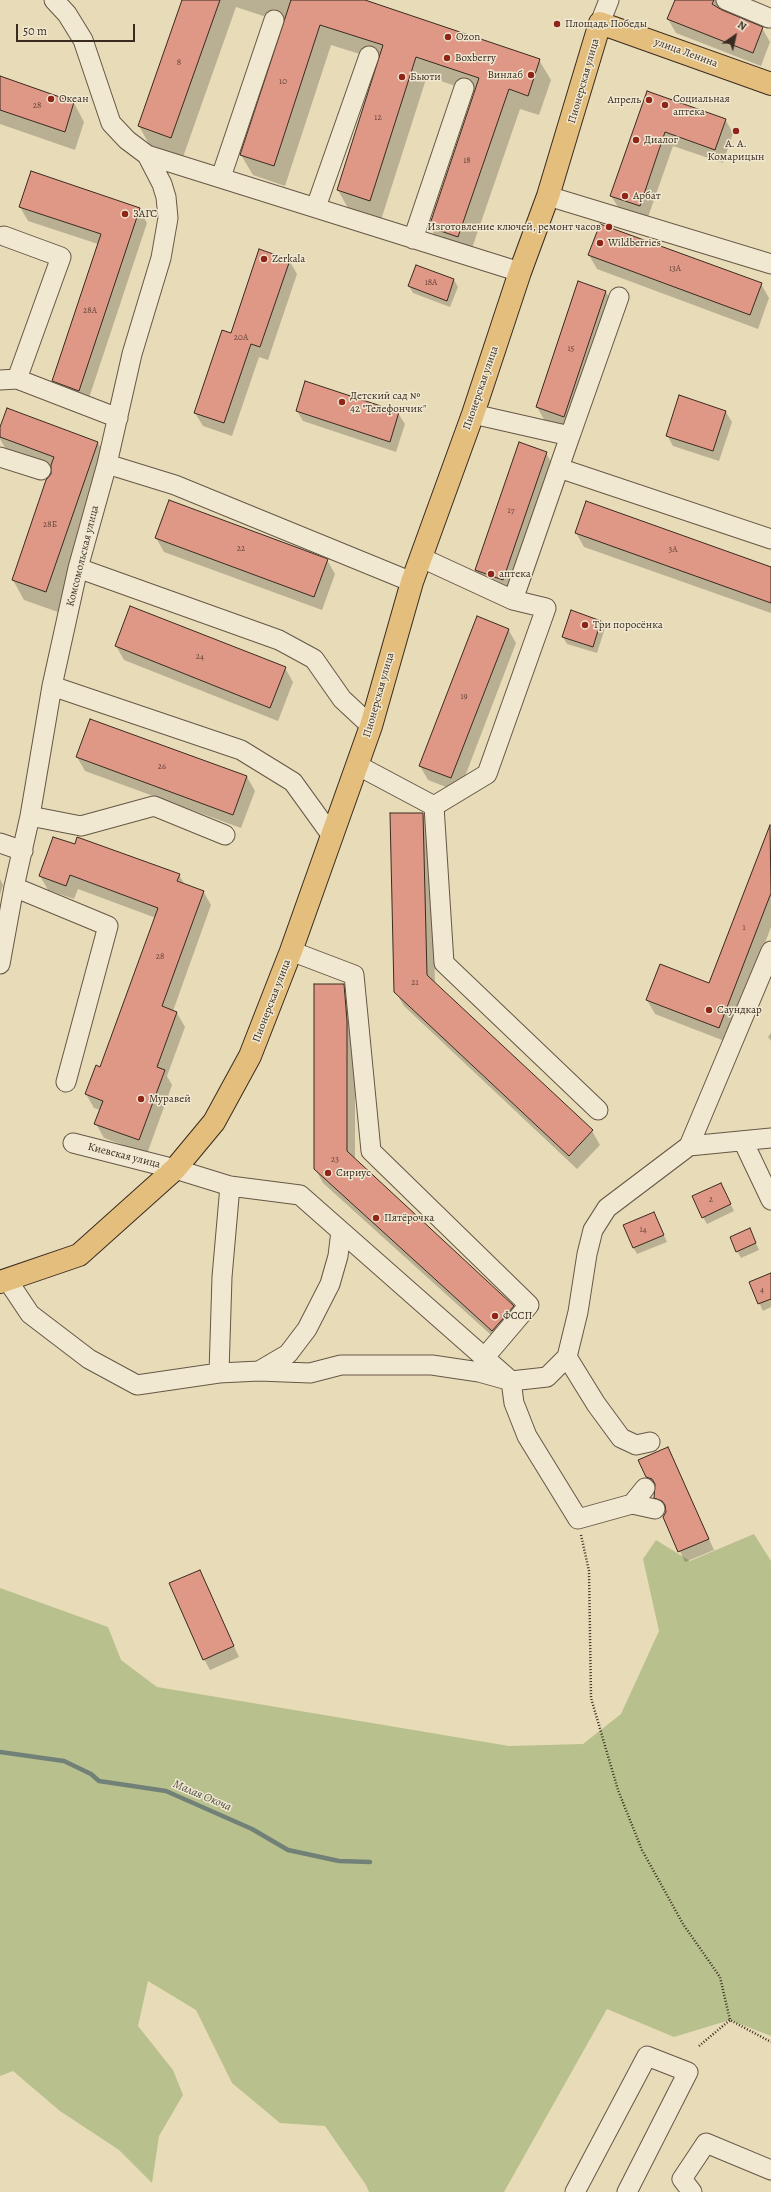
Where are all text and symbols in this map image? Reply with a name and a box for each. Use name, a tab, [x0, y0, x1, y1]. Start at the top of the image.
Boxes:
scale bar	[18, 16, 137, 42]
north arrow	[715, 16, 755, 56]
place label: Площадь Победы	[565, 17, 647, 31]
text: N	[734, 17, 750, 34]
marker: Площадь Победы	[552, 19, 562, 29]
text: 50 m	[23, 23, 47, 39]
place label: Ozon	[456, 30, 480, 44]
marker: Ozon	[443, 32, 453, 42]
street label: улица Ленина	[652, 35, 720, 71]
street label: Пионерская улица	[566, 37, 602, 125]
place label: Boxberry	[455, 51, 496, 65]
marker: Boxberry	[442, 53, 452, 63]
house number: 8	[177, 58, 181, 68]
place label: Винлаб	[487, 68, 523, 82]
place label: Бьюти	[410, 70, 441, 84]
marker: Винлаб	[526, 70, 536, 80]
marker: Бьюти	[397, 72, 407, 82]
house number: 10	[279, 77, 287, 87]
place label: Океан	[59, 92, 89, 106]
place label: Социальная аптека	[673, 92, 730, 118]
place label: Апрель	[607, 93, 641, 107]
marker: Океан	[46, 94, 56, 104]
marker: Апрель	[644, 95, 654, 105]
marker: Социальная аптека	[660, 100, 670, 110]
house number: 28	[33, 101, 41, 111]
house number: 12	[374, 113, 382, 123]
marker: А. А. Комарицын	[731, 126, 741, 136]
place label: Диалог	[644, 133, 678, 147]
marker: Диалог	[631, 135, 641, 145]
place label: А. А. Комарицын	[708, 137, 764, 163]
house number: 18	[463, 156, 471, 166]
place label: Арбат	[633, 189, 661, 203]
marker: Арбат	[620, 191, 630, 201]
place label: ЗАГС	[133, 207, 157, 221]
marker: ЗАГС	[120, 209, 130, 219]
place label: Изготовление ключей, ремонт часов	[427, 220, 601, 234]
marker: Изготовление ключей, ремонт часов	[604, 222, 614, 232]
place label: Wildberries	[608, 236, 661, 250]
marker: Wildberries	[595, 238, 605, 248]
place label: Zerkala	[272, 252, 305, 266]
marker: Zerkala	[259, 254, 269, 264]
house number: 13А	[669, 264, 681, 274]
house number: 18А	[425, 278, 437, 288]
house number: 28А	[83, 306, 97, 316]
house number: 20А	[234, 333, 248, 343]
street label: Пионерская улица	[460, 344, 502, 432]
house number: 15	[568, 344, 574, 354]
place label: Детский сад № 42 "Телефончик"	[350, 389, 426, 415]
marker: Детский сад № 42 "Телефончик"	[337, 397, 347, 407]
street label: Комсомольская улица	[64, 504, 102, 608]
house number: 17	[508, 506, 514, 516]
house number: 28Б	[43, 520, 57, 530]
house number: 22	[237, 544, 245, 554]
house number: 3А	[669, 545, 677, 555]
place label: аптека	[499, 567, 531, 581]
marker: аптека	[486, 569, 496, 579]
place label: Три поросёнка	[593, 618, 663, 632]
marker: Три поросёнка	[580, 620, 590, 630]
street label: Пионерская улица	[361, 651, 397, 739]
house number: 24	[196, 652, 204, 662]
house number: 19	[460, 692, 468, 702]
house number: 26	[158, 762, 166, 772]
house number: 1	[742, 923, 746, 933]
house number: 28	[156, 952, 164, 962]
street label: Пионерская улица	[250, 958, 294, 1044]
house number: 21	[411, 978, 419, 988]
place label: Саундкар	[717, 1003, 762, 1017]
marker: Саундкар	[704, 1005, 714, 1015]
place label: Муравей	[149, 1092, 191, 1106]
marker: Муравей	[136, 1094, 146, 1104]
street label: Киевская улица	[86, 1141, 162, 1171]
house number: 23	[331, 1155, 339, 1165]
place label: Сириус	[336, 1166, 371, 1180]
marker: Сириус	[323, 1168, 333, 1178]
house number: 2	[709, 1195, 713, 1205]
place label: Пятёрочка	[384, 1211, 434, 1225]
marker: Пятёрочка	[371, 1213, 381, 1223]
house number: 14	[639, 1225, 647, 1235]
house number: 4	[760, 1285, 764, 1295]
place label: ФССП	[503, 1309, 532, 1323]
marker: ФССП	[490, 1311, 500, 1321]
water label: Малая Окоча	[171, 1777, 233, 1815]

